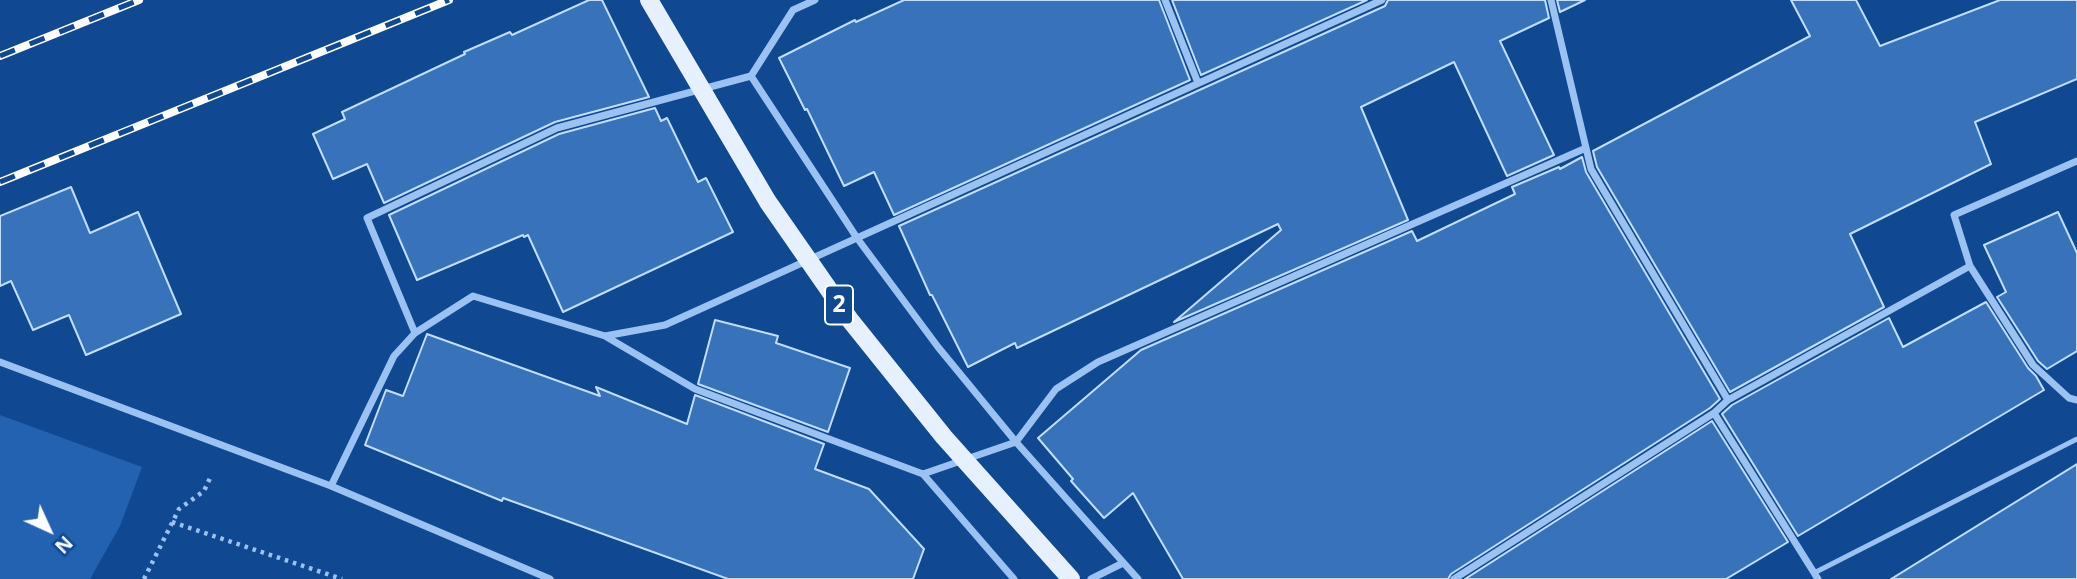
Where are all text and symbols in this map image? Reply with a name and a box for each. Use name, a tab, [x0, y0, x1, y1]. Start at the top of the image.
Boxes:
road number: 2	[825, 286, 853, 324]
north arrow	[14, 495, 84, 565]
text: N	[49, 530, 79, 559]

